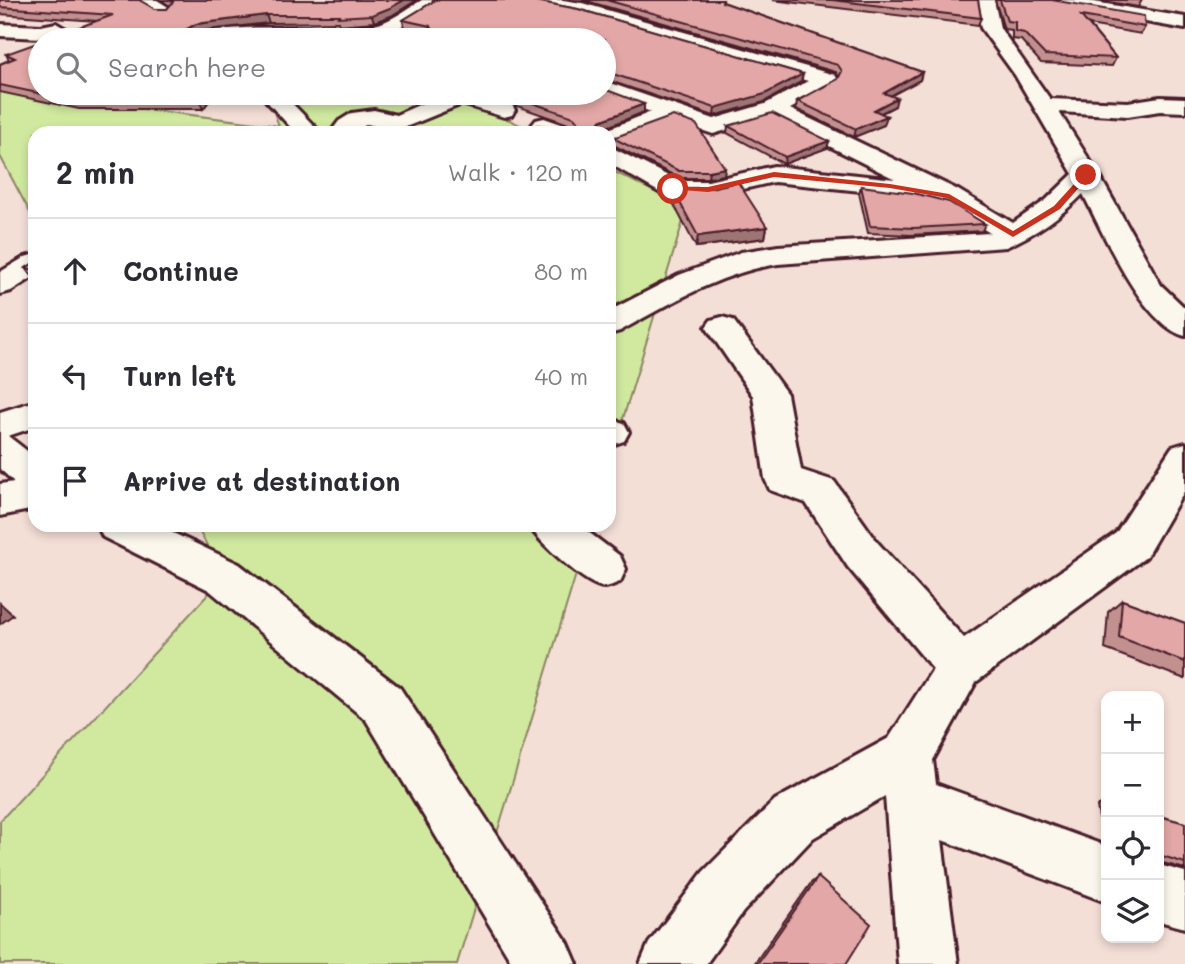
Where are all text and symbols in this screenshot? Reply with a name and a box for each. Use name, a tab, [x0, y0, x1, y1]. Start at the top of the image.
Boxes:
search box	[28, 28, 616, 105]
icon: search	[52, 48, 90, 86]
text: Search here	[108, 50, 266, 84]
text: 2 min	[56, 152, 135, 192]
text: Walk · 120 m	[448, 157, 588, 187]
route end	[1070, 159, 1101, 190]
route start	[657, 173, 688, 204]
icon: ahead	[56, 252, 94, 290]
text: Continue	[123, 254, 239, 288]
text: 80 m	[534, 256, 588, 286]
icon: left	[56, 357, 94, 395]
text: Turn left	[123, 359, 236, 393]
text: 40 m	[535, 361, 588, 391]
icon: arrive	[56, 462, 94, 500]
text: Arrive at destination	[123, 464, 400, 498]
map controls	[1101, 691, 1164, 943]
button: +	[1101, 691, 1164, 754]
button: −	[1101, 754, 1164, 817]
button: locate	[1101, 817, 1164, 880]
button: layers	[1101, 880, 1164, 943]

